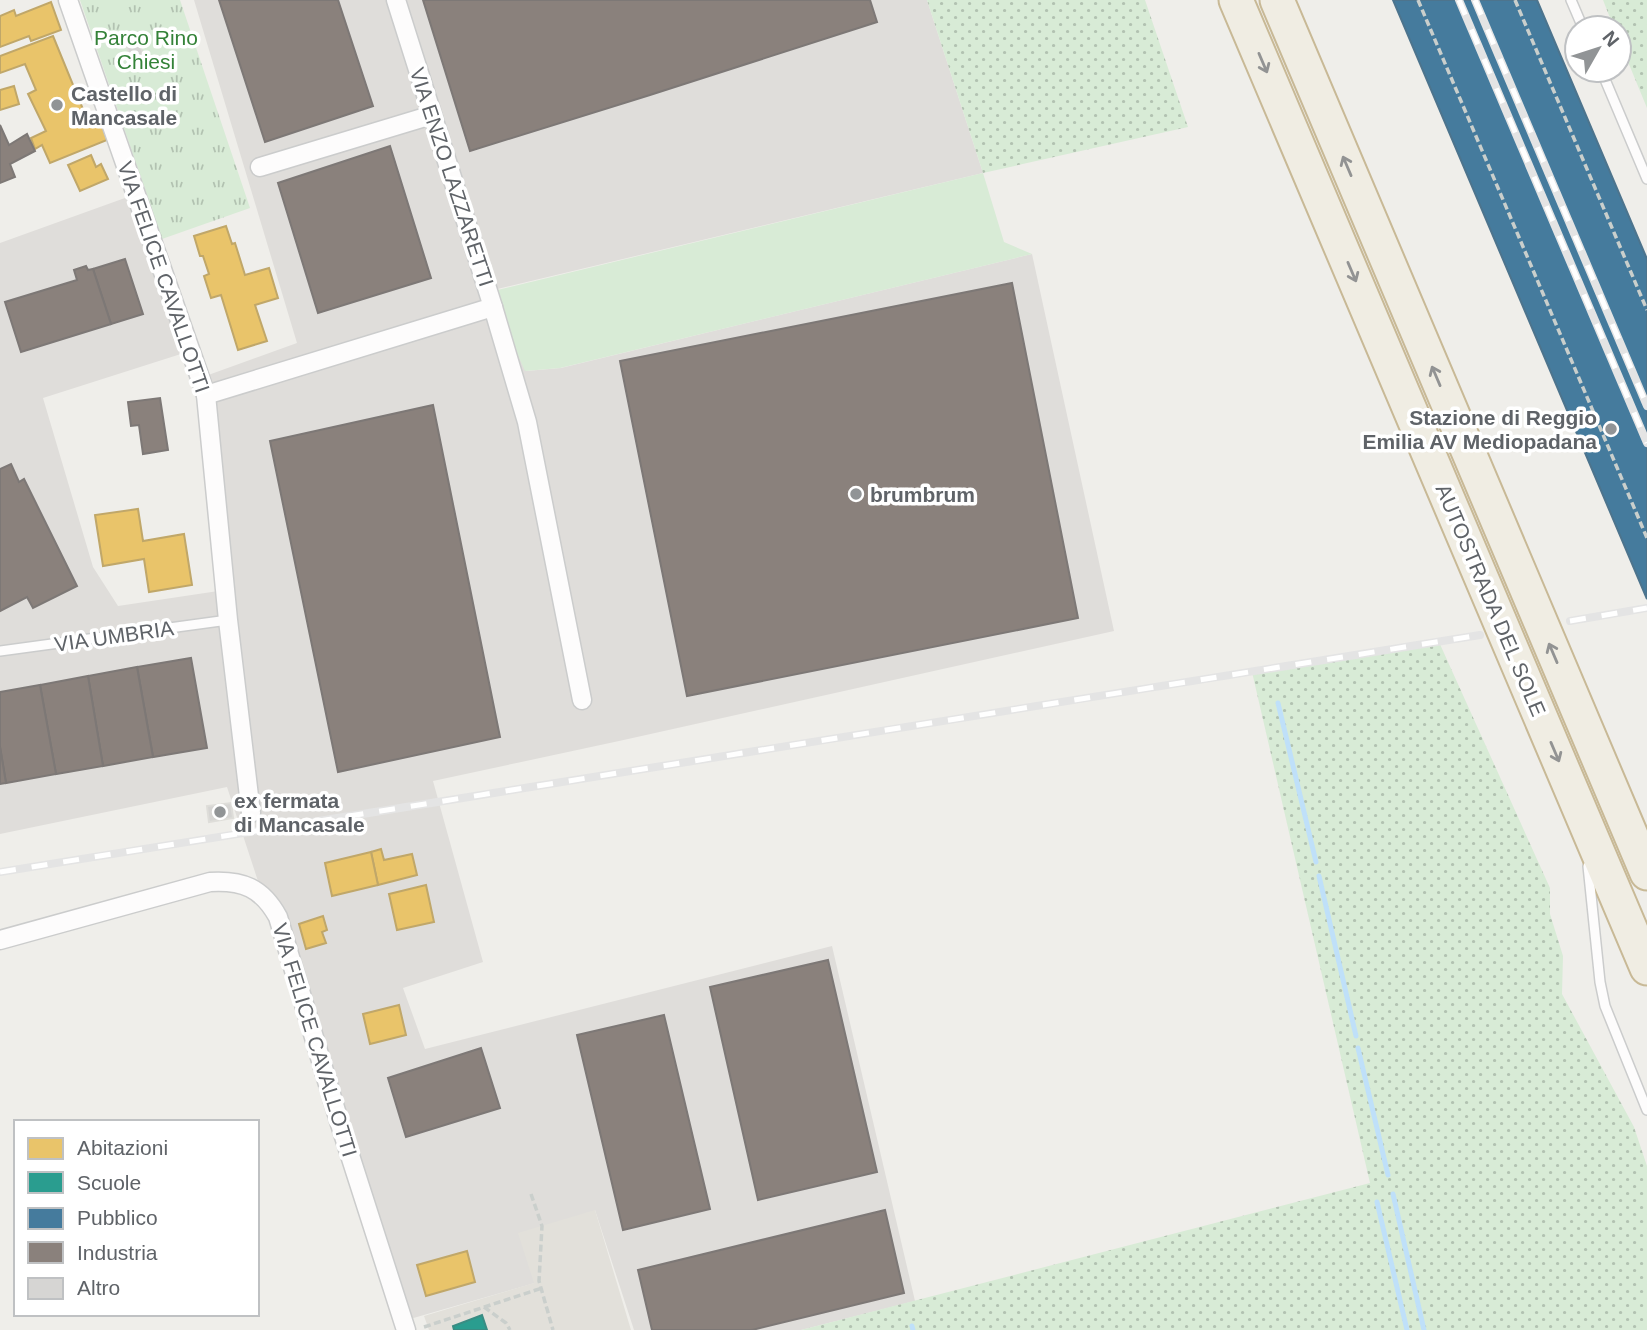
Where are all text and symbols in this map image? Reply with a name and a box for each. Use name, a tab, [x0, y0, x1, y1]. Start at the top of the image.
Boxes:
north arrow	[1563, 14, 1633, 84]
park label: Parco Rino Chiesi	[94, 26, 198, 73]
text: N	[1598, 27, 1623, 51]
one-way arrow	[1257, 52, 1270, 73]
street label: VIA ENZO LAZZARETTI	[406, 65, 498, 289]
place label: Castello di Mancasale	[71, 82, 177, 129]
marker: Castello di Mancasale	[49, 97, 65, 113]
one-way arrow	[1340, 156, 1353, 177]
street label: VIA FELICE CAVALLOTTI	[114, 158, 214, 396]
one-way arrow	[1346, 261, 1359, 283]
one-way arrow	[1429, 365, 1442, 387]
place label: Stazione di Reggio Emilia AV Mediopadana	[1362, 406, 1597, 453]
marker: Stazione di Reggio Emilia AV Mediopadana	[1603, 421, 1619, 437]
street label: AUTOSTRADA DEL SOLE	[1432, 481, 1550, 719]
place label: brumbrum	[870, 483, 975, 506]
marker: brumbrum	[848, 486, 864, 502]
street label: VIA UMBRIA	[53, 616, 175, 656]
one-way arrow	[1546, 643, 1559, 664]
one-way arrow	[1550, 741, 1563, 763]
place label: ex fermata di Mancasale	[234, 789, 365, 836]
marker: ex fermata di Mancasale	[212, 804, 228, 820]
street label: VIA FELICE CAVALLOTTI	[268, 920, 362, 1160]
legend	[14, 1120, 259, 1316]
text: Abitazioni	[77, 1136, 168, 1159]
text: Scuole	[77, 1171, 141, 1194]
text: Pubblico	[77, 1206, 158, 1229]
text: Industria	[77, 1241, 158, 1264]
text: Altro	[77, 1276, 120, 1299]

